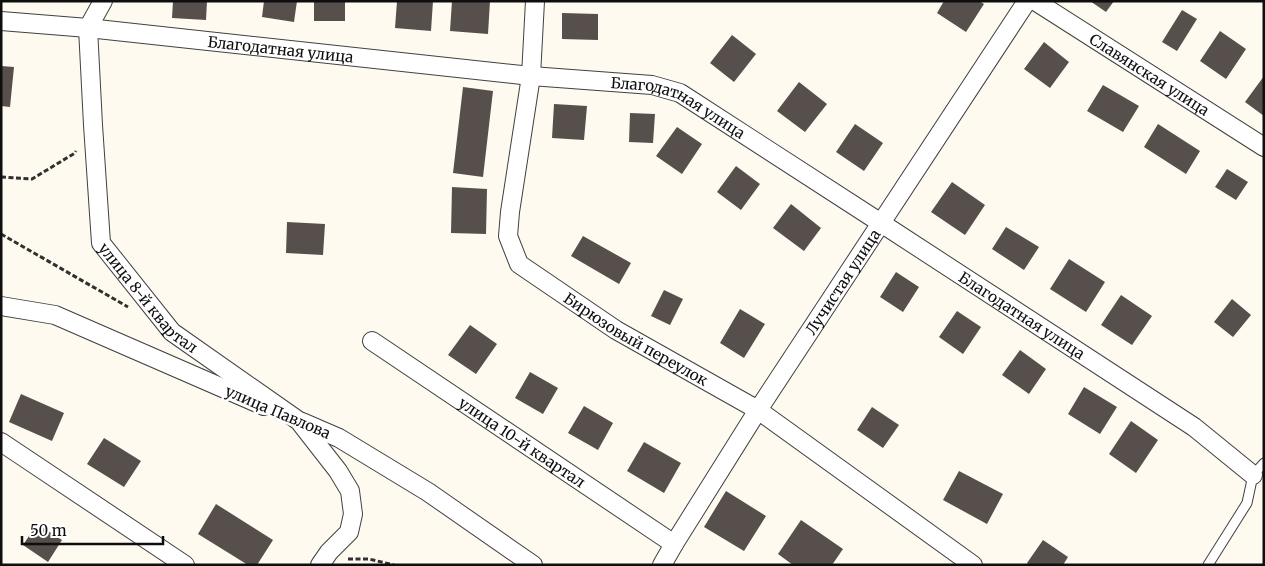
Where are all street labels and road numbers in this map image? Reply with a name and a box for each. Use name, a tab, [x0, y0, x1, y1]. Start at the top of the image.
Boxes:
street label: Славянская улица	[1086, 29, 1213, 119]
street label: Благодатная улица	[207, 32, 354, 66]
street label: Благодатная улица	[610, 72, 749, 142]
street label: Лучистая улица	[801, 225, 884, 338]
street label: улица 8-й квартал	[95, 239, 202, 357]
street label: Благодатная улица	[955, 267, 1089, 363]
street label: Бирюзовый переулок	[560, 288, 712, 390]
street label: улица Павлова	[222, 381, 334, 443]
street label: улица 10-й квартал	[455, 393, 589, 491]

